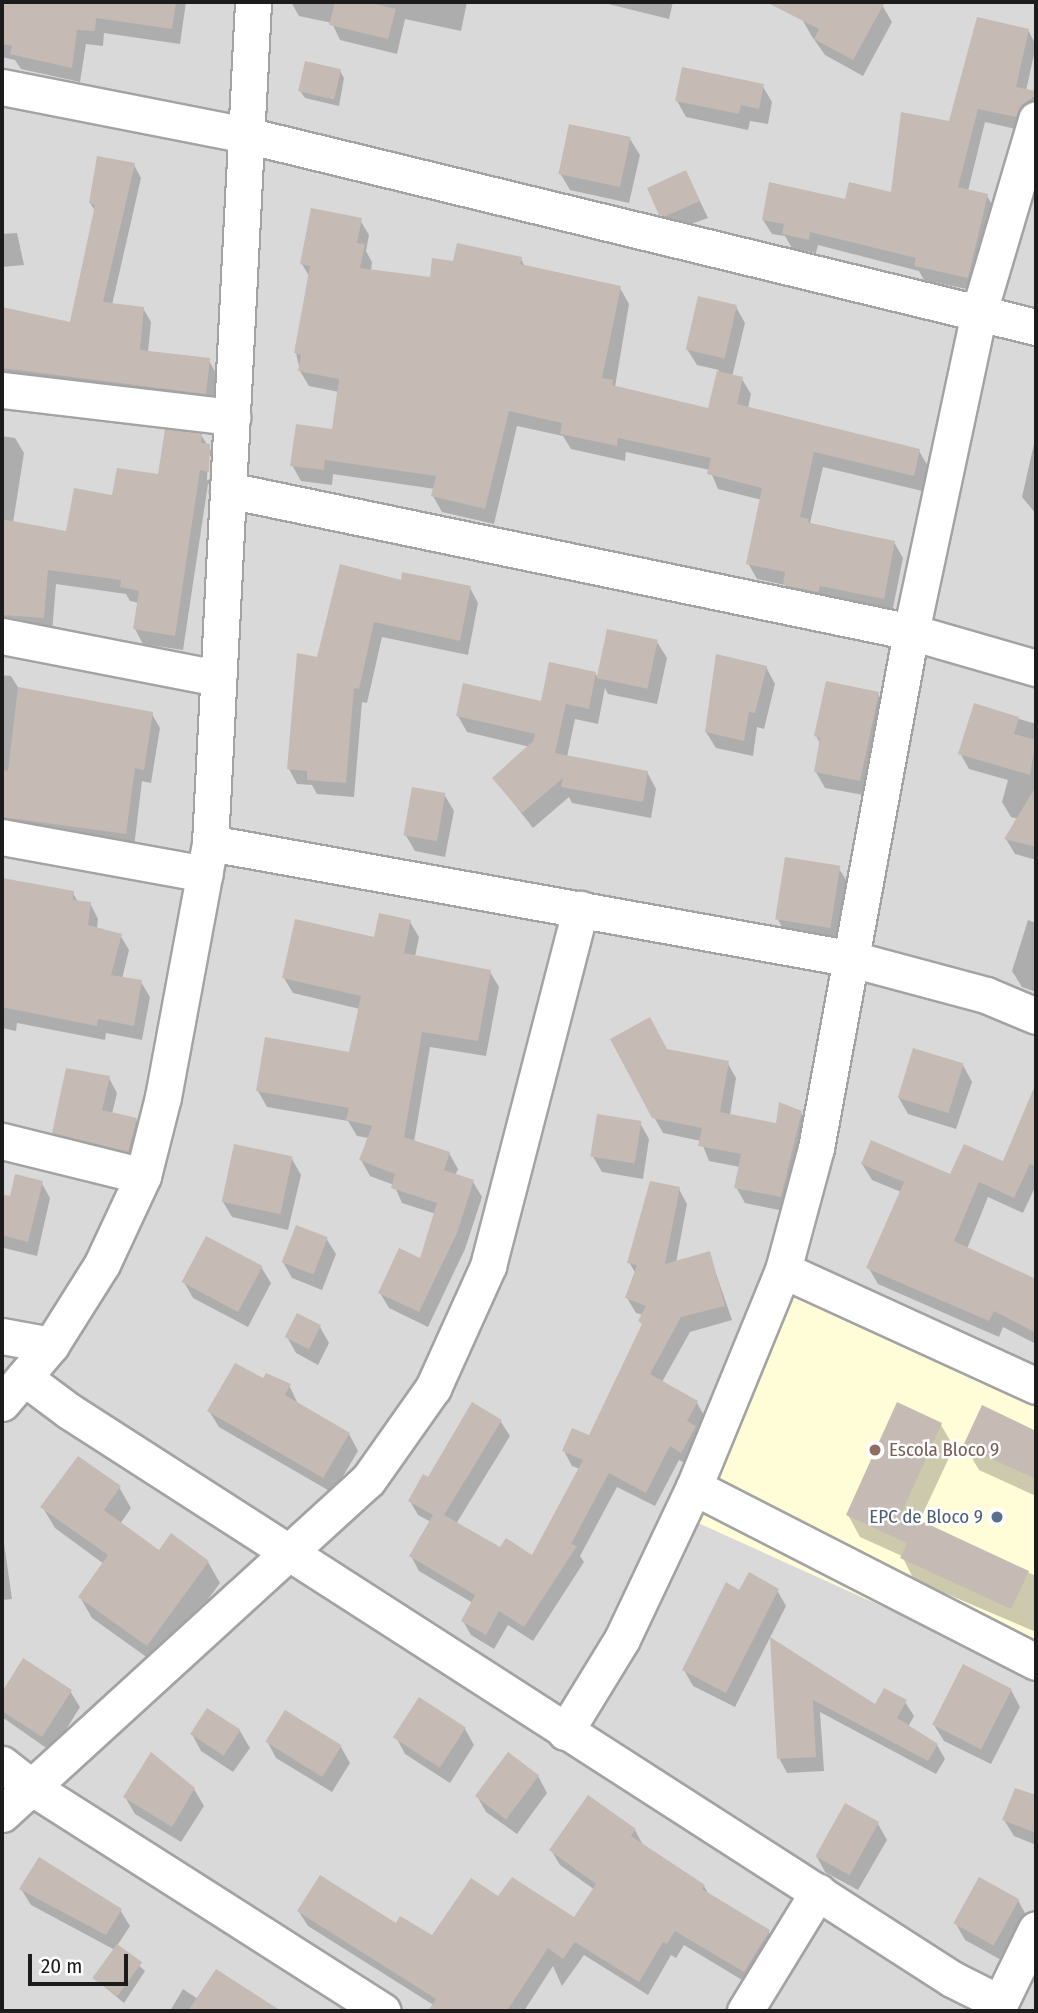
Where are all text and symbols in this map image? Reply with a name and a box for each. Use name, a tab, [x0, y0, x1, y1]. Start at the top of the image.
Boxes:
place label: Escola Bloco 9	[889, 1439, 999, 1461]
marker: Escola Bloco 9	[867, 1442, 883, 1458]
place label: EPC de Bloco 9	[869, 1506, 983, 1528]
marker: EPC de Bloco 9	[989, 1509, 1005, 1525]
scale bar	[32, 1940, 131, 1984]
text: 20 m	[41, 1953, 82, 1979]

